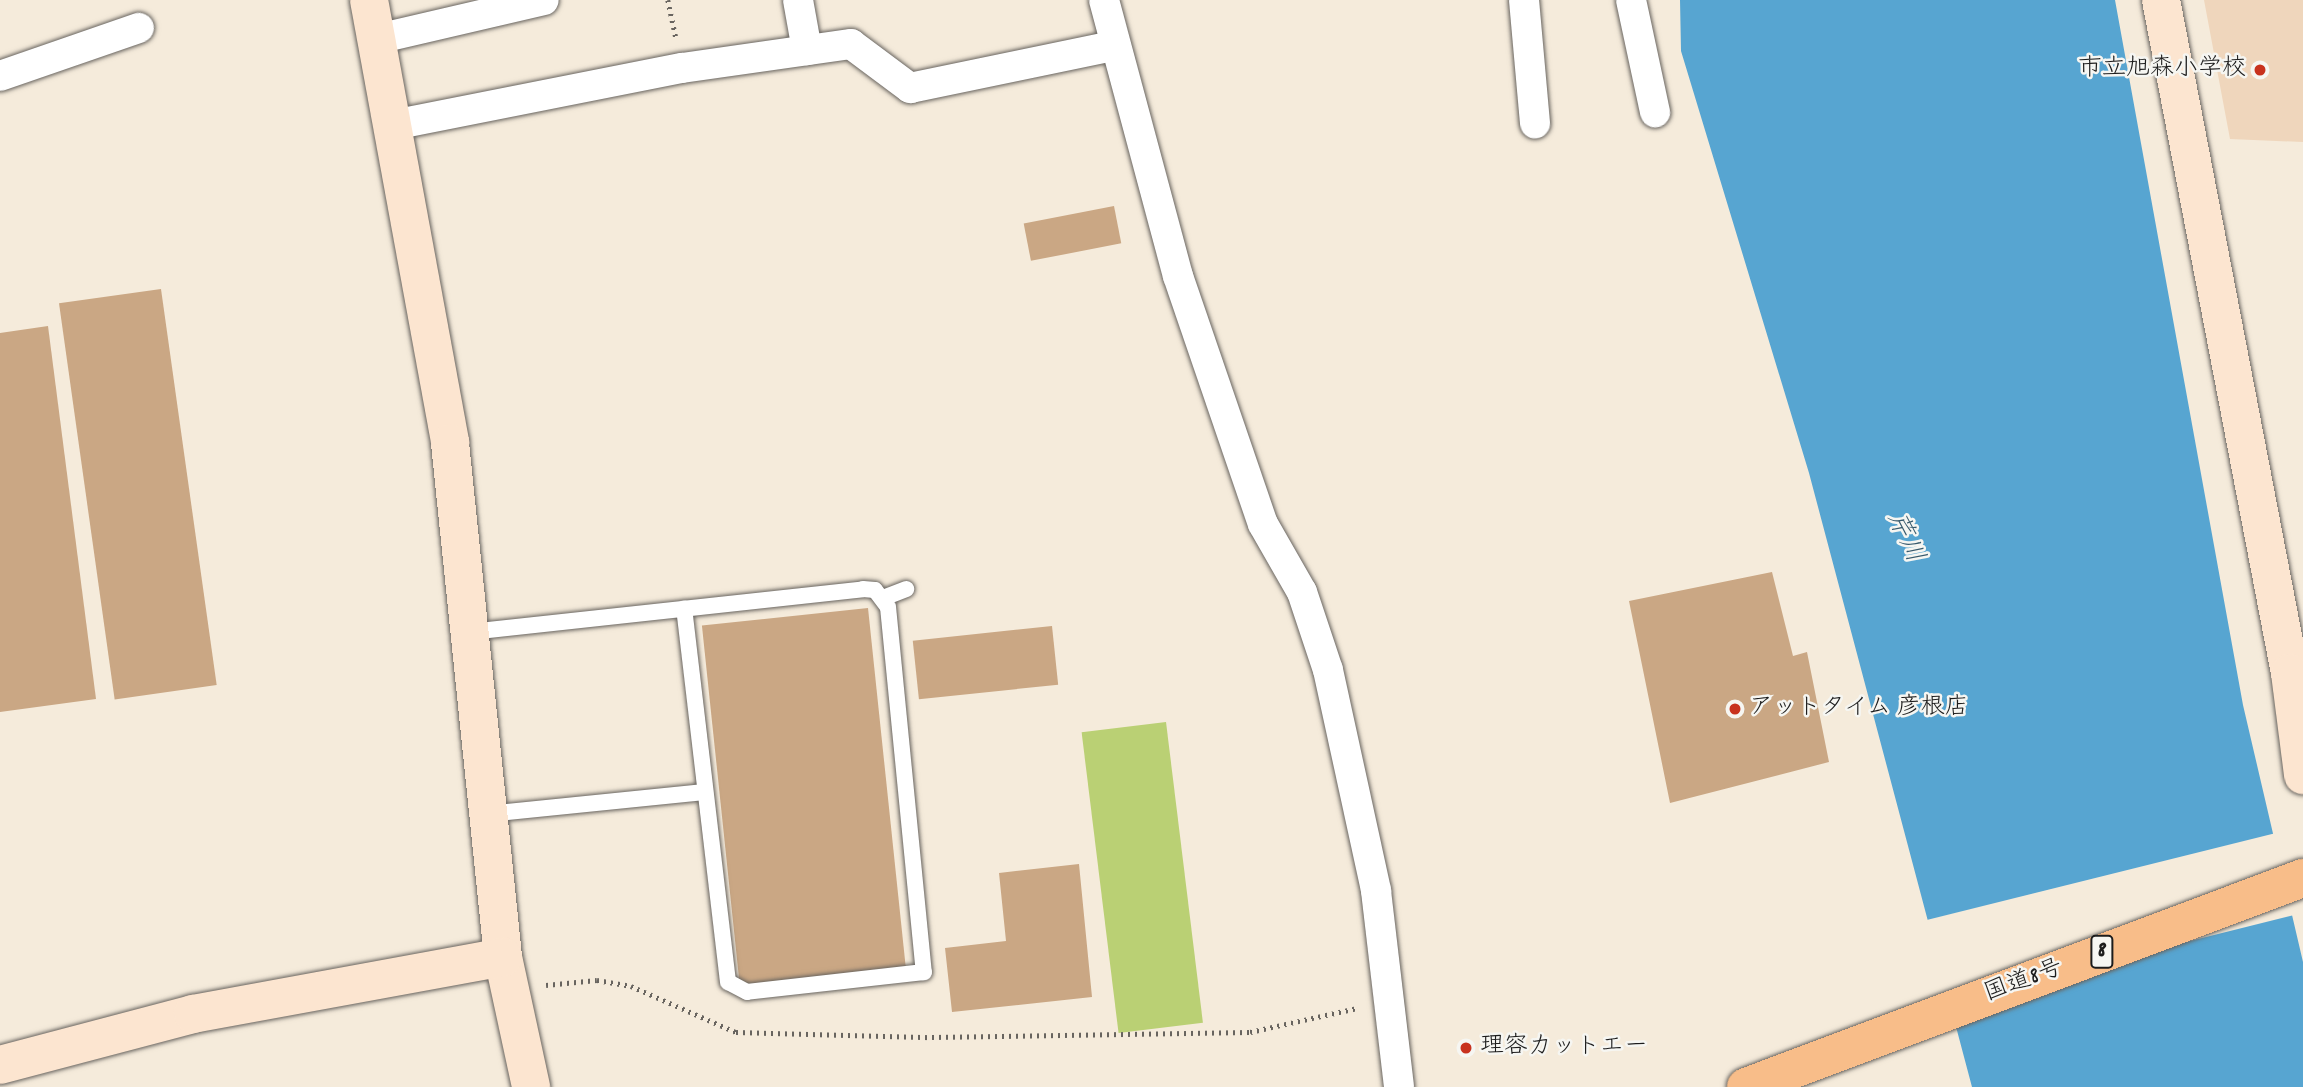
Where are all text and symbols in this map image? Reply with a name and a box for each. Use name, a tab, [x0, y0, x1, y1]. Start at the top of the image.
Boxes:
place label: 市立旭森小学校	[2078, 56, 2246, 84]
marker: 市立旭森小学校	[2252, 62, 2268, 78]
water label: 芹川	[1879, 508, 1929, 568]
place label: アットタイム 彦根店	[1749, 695, 1970, 723]
marker: アットタイム 彦根店	[1727, 701, 1743, 717]
road number: 8	[2090, 932, 2114, 972]
street label: 国道8号	[1981, 955, 2067, 1009]
place label: 理容カットエー	[1480, 1034, 1648, 1062]
marker: 理容カットエー	[1458, 1040, 1474, 1056]

